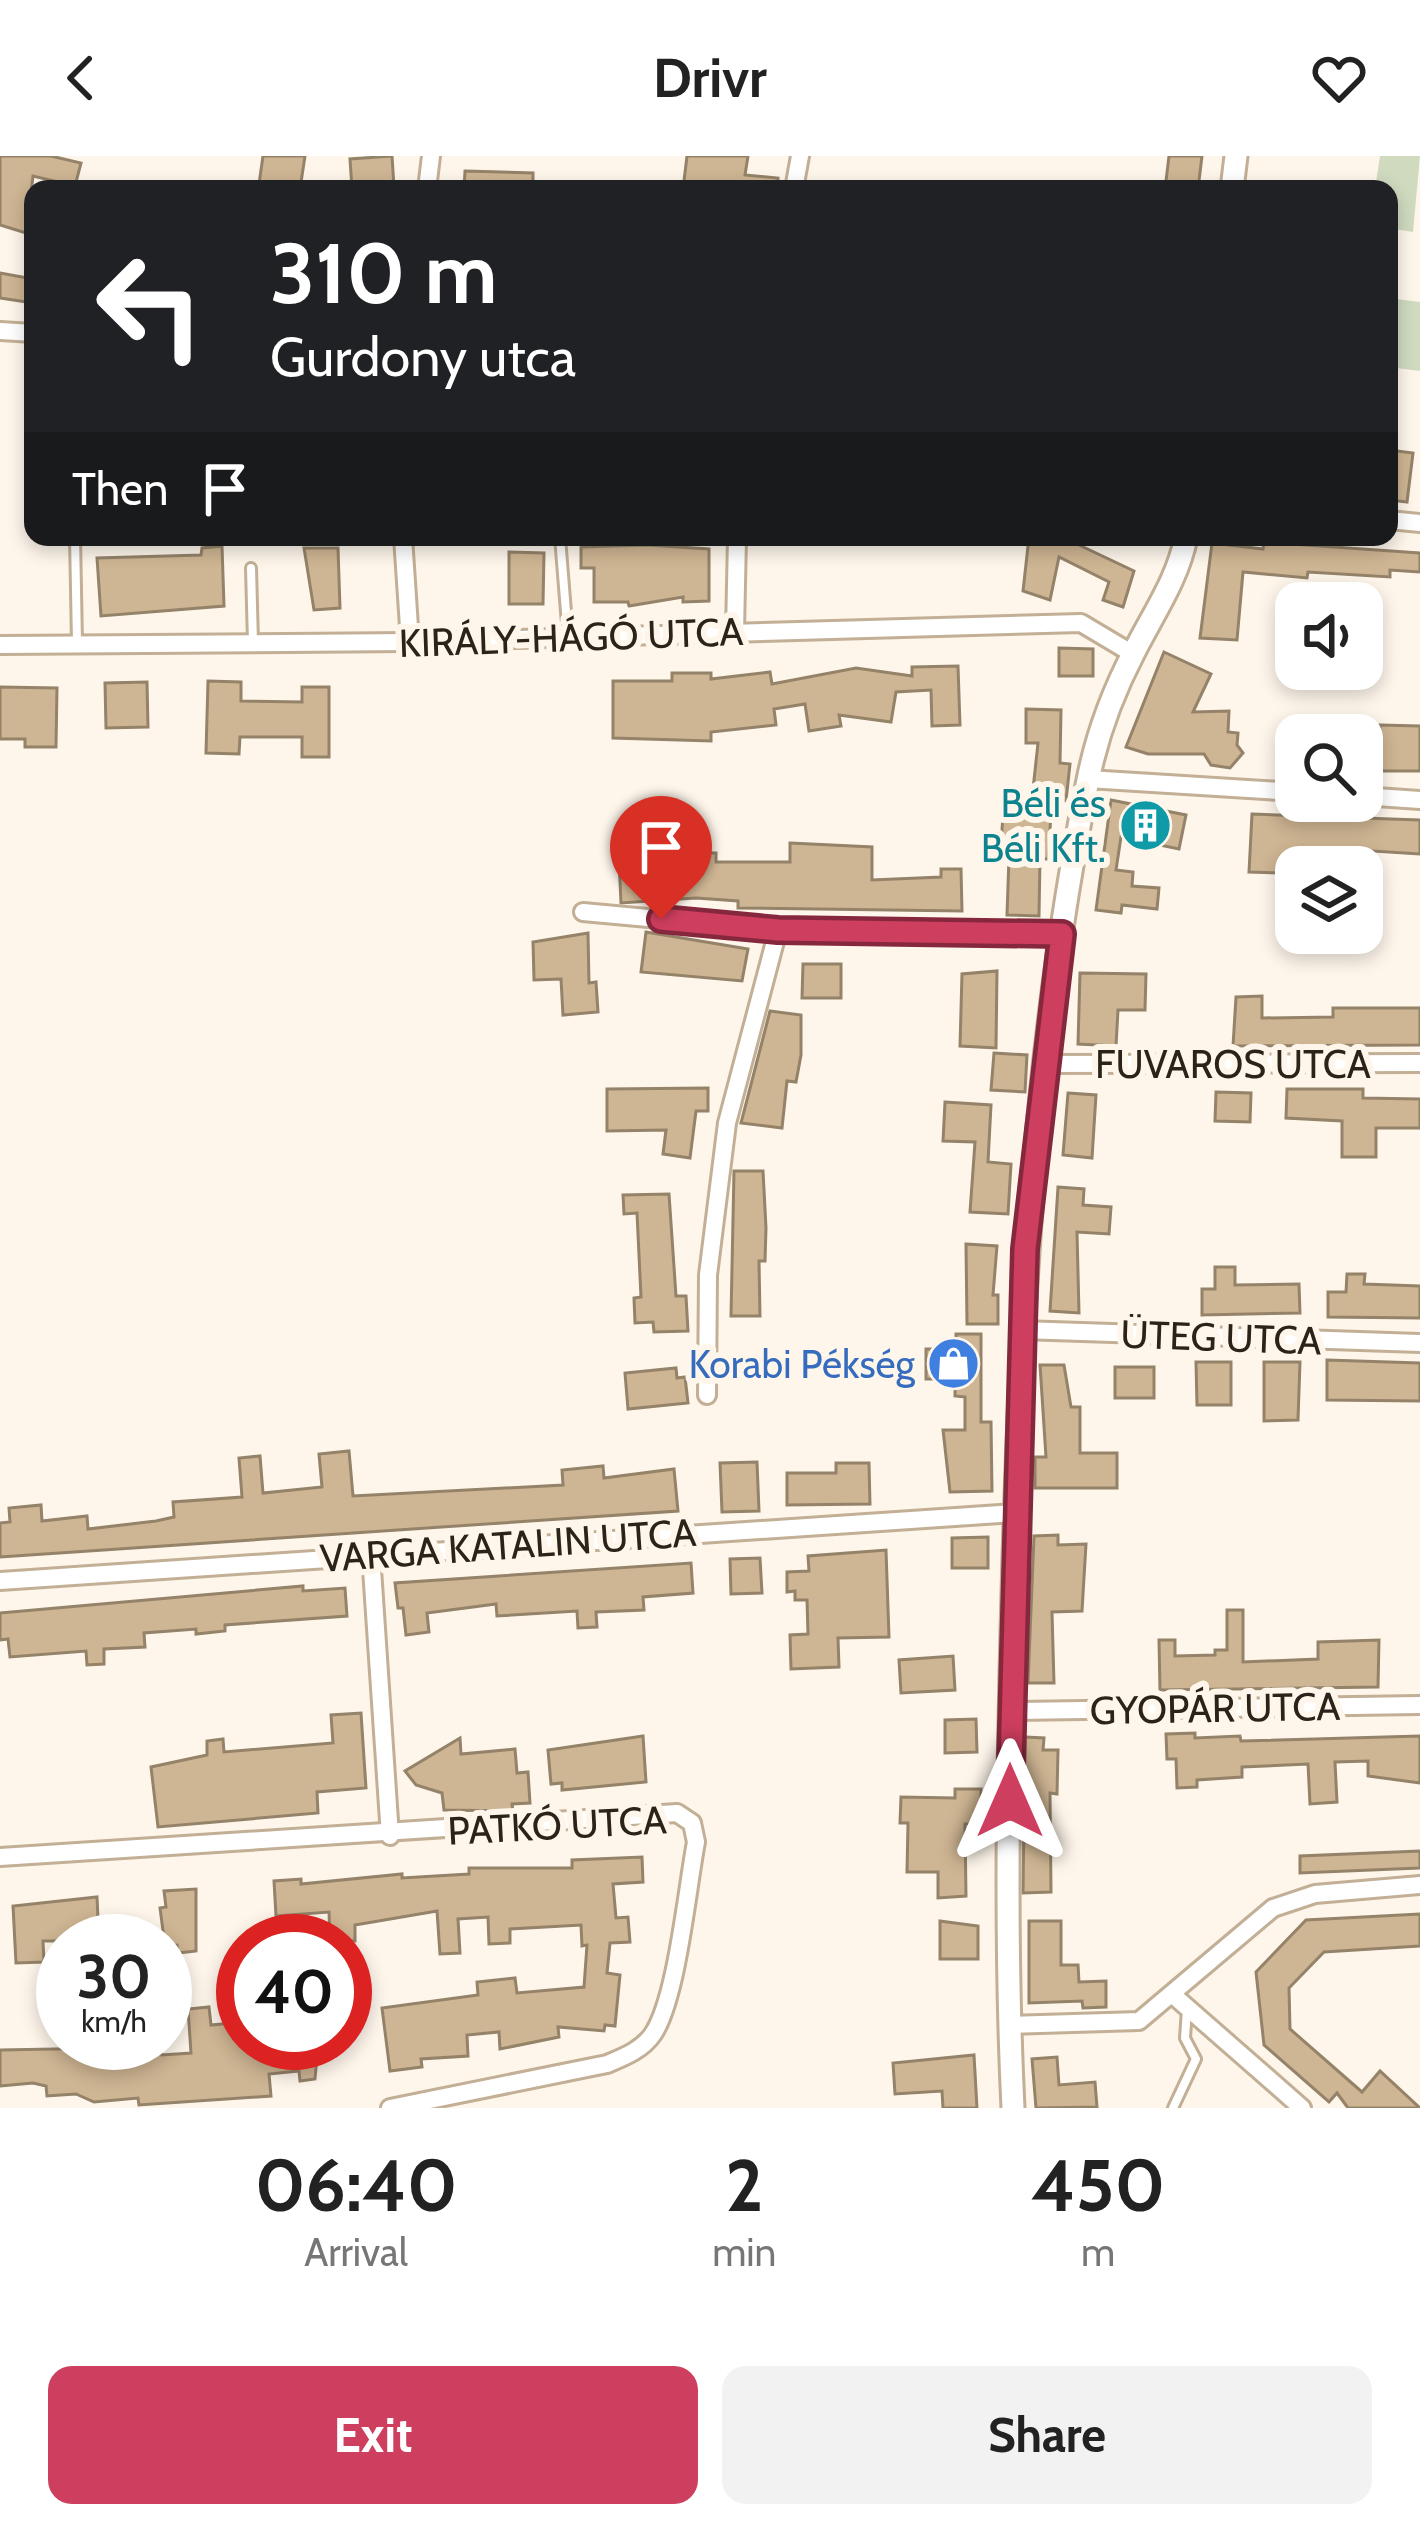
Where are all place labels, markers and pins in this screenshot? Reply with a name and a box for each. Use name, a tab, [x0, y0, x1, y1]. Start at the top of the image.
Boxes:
place label: Béli és Béli Kft.	[981, 779, 1106, 872]
pin	[610, 796, 712, 919]
building icon: Béli és Béli Kft.	[1117, 797, 1173, 853]
shop icon: Korabi Pékség	[926, 1336, 982, 1392]
place label: Korabi Pékség	[689, 1340, 916, 1388]

